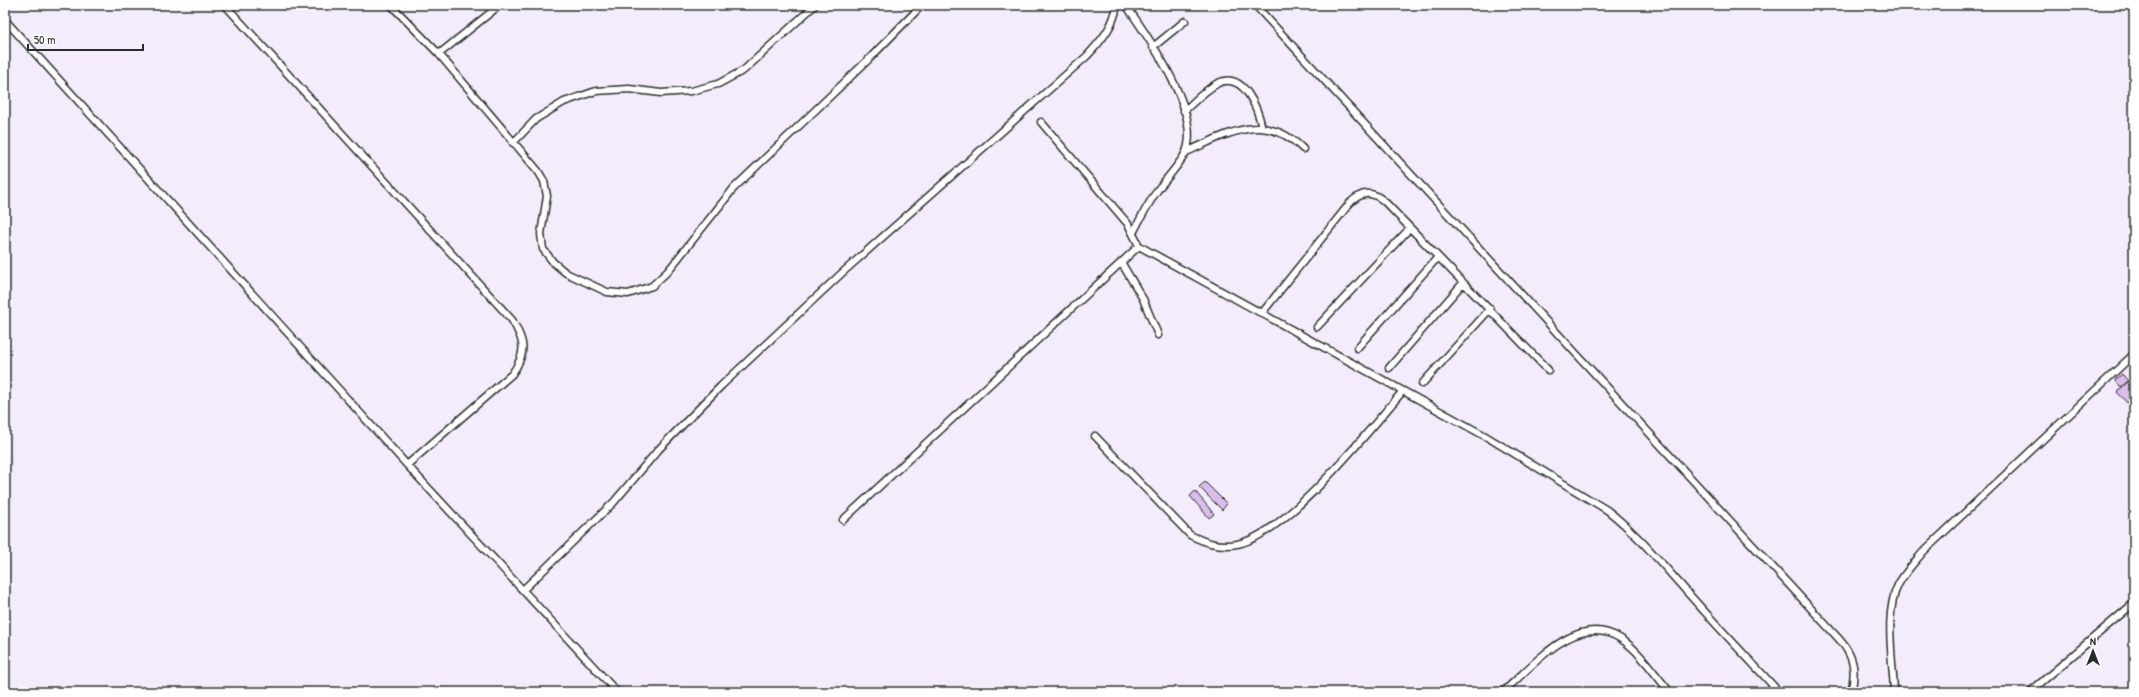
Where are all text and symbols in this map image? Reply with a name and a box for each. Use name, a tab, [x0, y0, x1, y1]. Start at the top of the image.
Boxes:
scale bar	[28, 26, 143, 52]
text: 50 m	[34, 31, 55, 48]
north arrow	[2073, 631, 2113, 671]
text: N	[2090, 634, 2096, 648]

